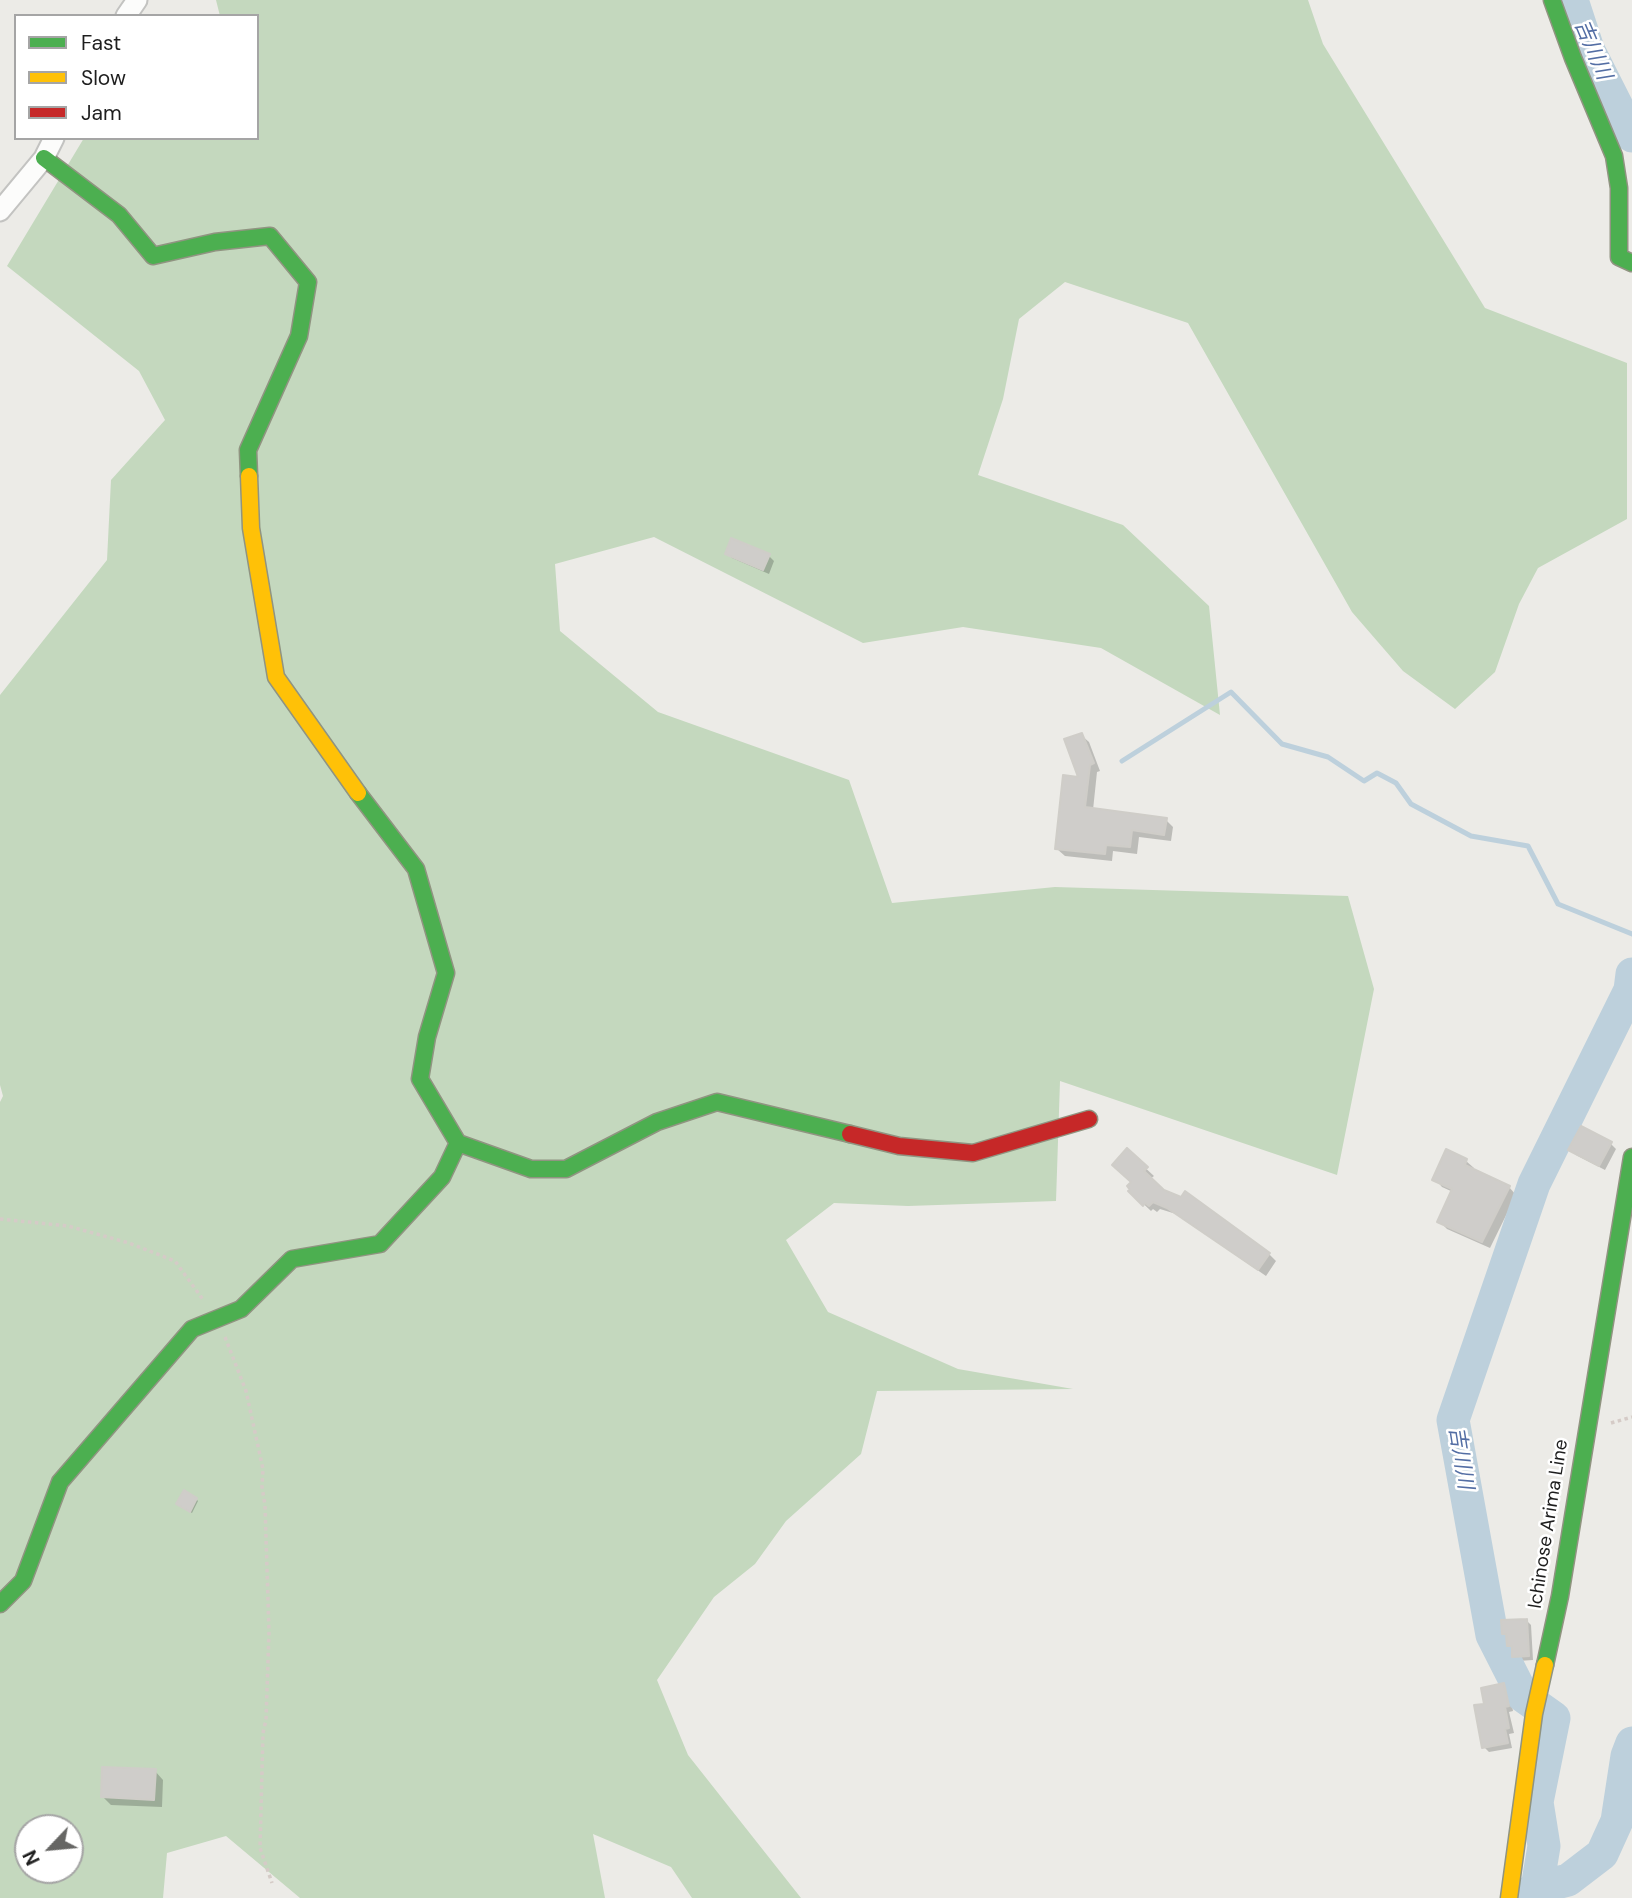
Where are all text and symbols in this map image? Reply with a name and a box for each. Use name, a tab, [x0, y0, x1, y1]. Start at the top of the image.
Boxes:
legend	[14, 14, 259, 140]
water label: 吉川川	[1568, 16, 1616, 84]
text: Fast	[81, 29, 121, 57]
text: Slow	[81, 64, 126, 92]
text: Jam	[81, 99, 122, 127]
water label: 吉川川	[1443, 1425, 1477, 1491]
street label: Ichinose Arima Line	[1524, 1438, 1574, 1610]
north arrow	[14, 1814, 84, 1884]
text: N	[17, 1846, 46, 1869]

